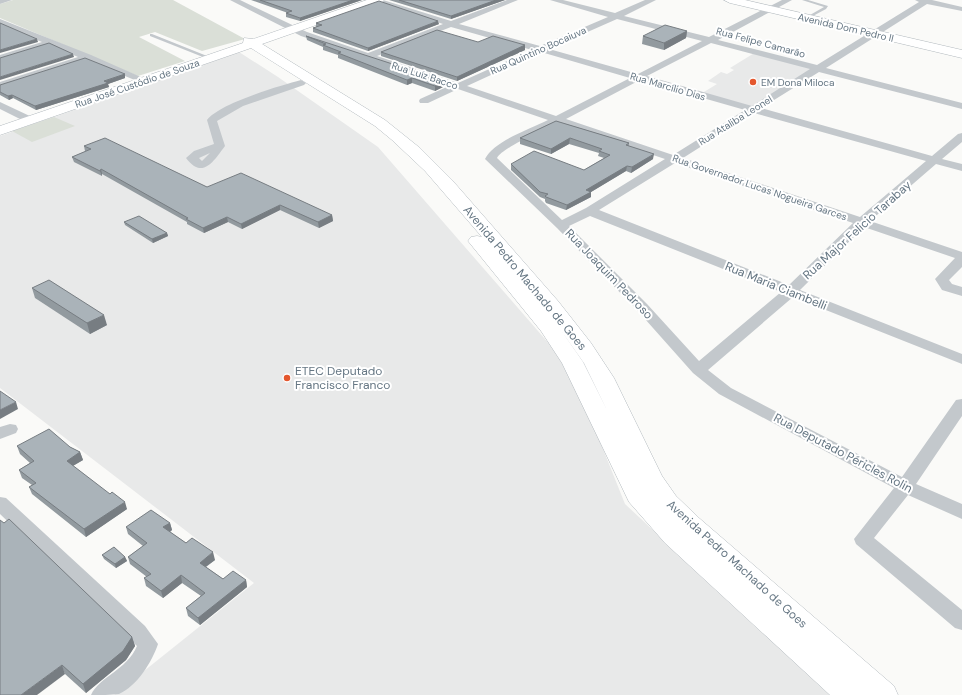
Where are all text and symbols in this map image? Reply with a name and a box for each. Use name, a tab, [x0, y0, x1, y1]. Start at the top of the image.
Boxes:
street label: Avenida Dom Pedro II	[797, 10, 895, 45]
street label: Rua Quintino Bocaiuva	[488, 23, 588, 77]
street label: Rua Felipe Camarão	[715, 24, 807, 61]
street label: Rua José Custódio de Souza	[73, 56, 201, 111]
street label: Rua Luíz Bacco	[390, 59, 460, 92]
street label: Rua Marcílio Dias	[629, 69, 707, 103]
place label: EM Dona Miloca	[761, 76, 835, 89]
marker: EM Dona Miloca	[748, 77, 758, 87]
street label: Rua Ataliba Leonel	[696, 92, 775, 148]
street label: Rua Governador Lucas Nogueira Garces	[671, 151, 849, 224]
street label: Rua Major Felicio Tarabay	[799, 177, 915, 283]
street label: Avenida Pedro Machado de Goes	[460, 202, 590, 354]
street label: Rua Joaquim Pedroso	[562, 225, 656, 323]
street label: Rua Maria Ciambelli	[723, 258, 829, 314]
place label: ETEC Deputado Francisco Franco	[295, 363, 390, 393]
marker: ETEC Deputado Francisco Franco	[282, 373, 292, 383]
street label: Rua Deputado Péricles Rolin	[771, 410, 915, 496]
street label: Avenida Pedro Machado de Goes	[663, 496, 811, 632]

